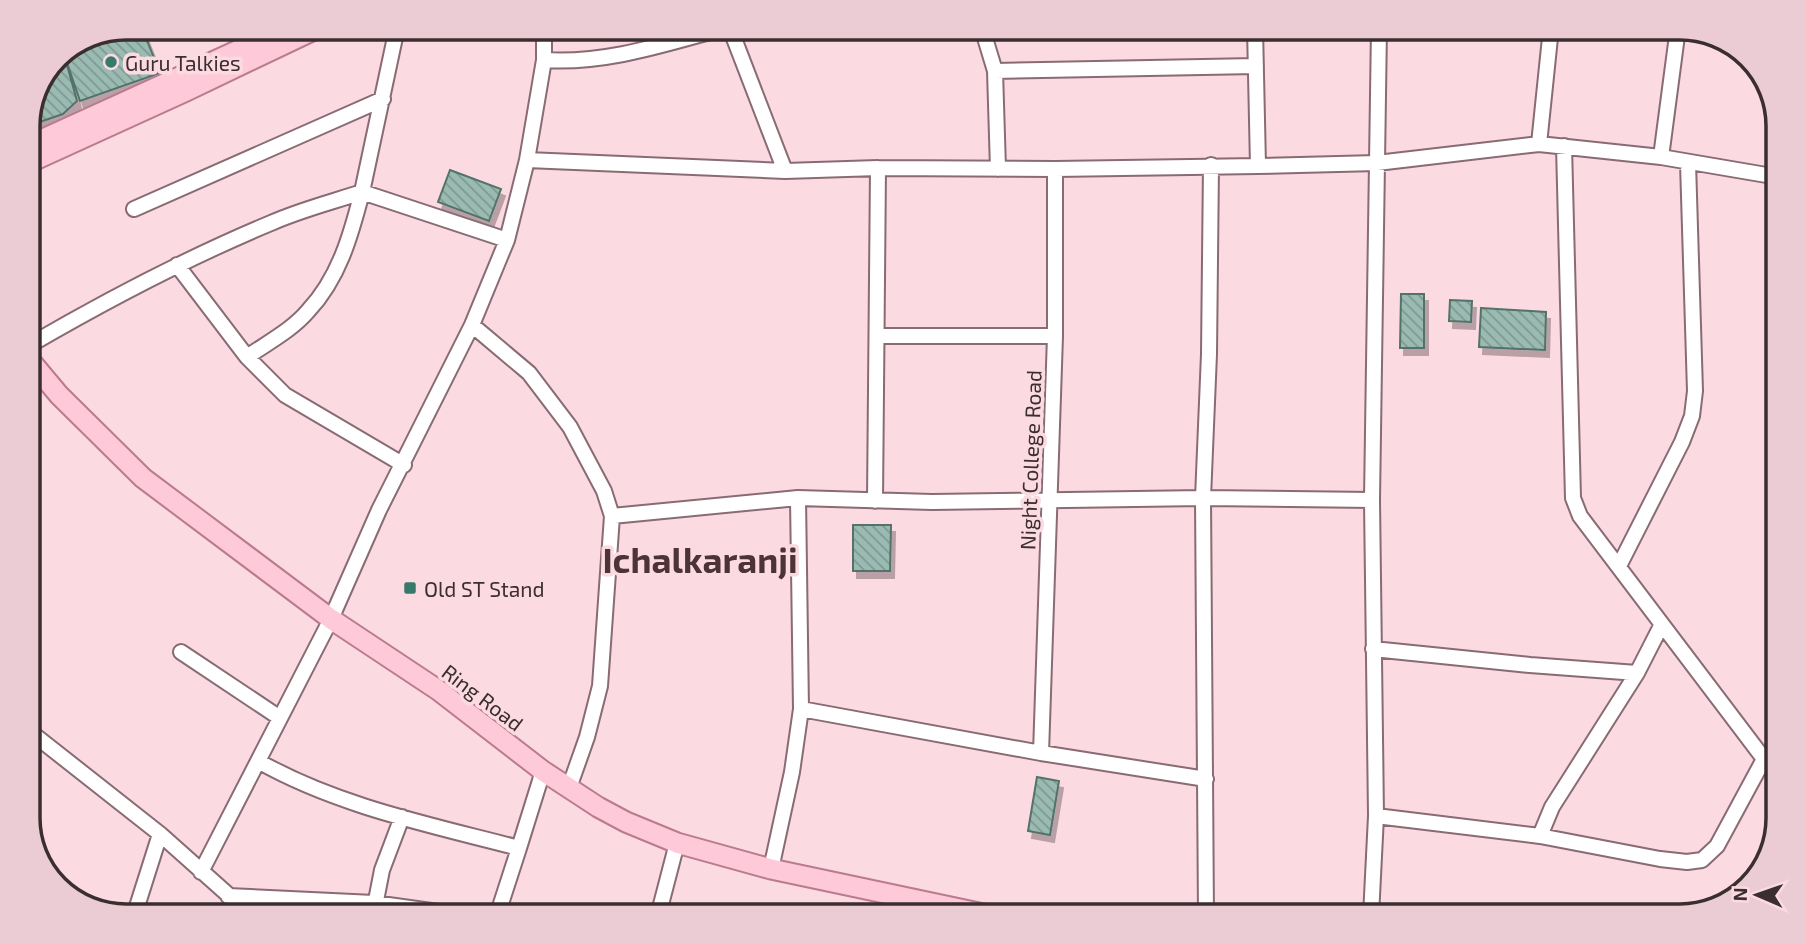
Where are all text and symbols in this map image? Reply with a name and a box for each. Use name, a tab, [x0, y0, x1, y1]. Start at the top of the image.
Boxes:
place label: Guru Talkies	[125, 50, 241, 75]
marker: Guru Talkies	[103, 54, 119, 70]
street label: Night College Road	[1014, 370, 1046, 550]
district label: Ichalkaranji	[602, 538, 798, 580]
place label: Old ST Stand	[424, 576, 545, 601]
marker: Old ST Stand	[402, 580, 418, 596]
street label: Ring Road	[437, 658, 529, 736]
north arrow	[1722, 860, 1792, 930]
text: N	[1728, 887, 1751, 902]

